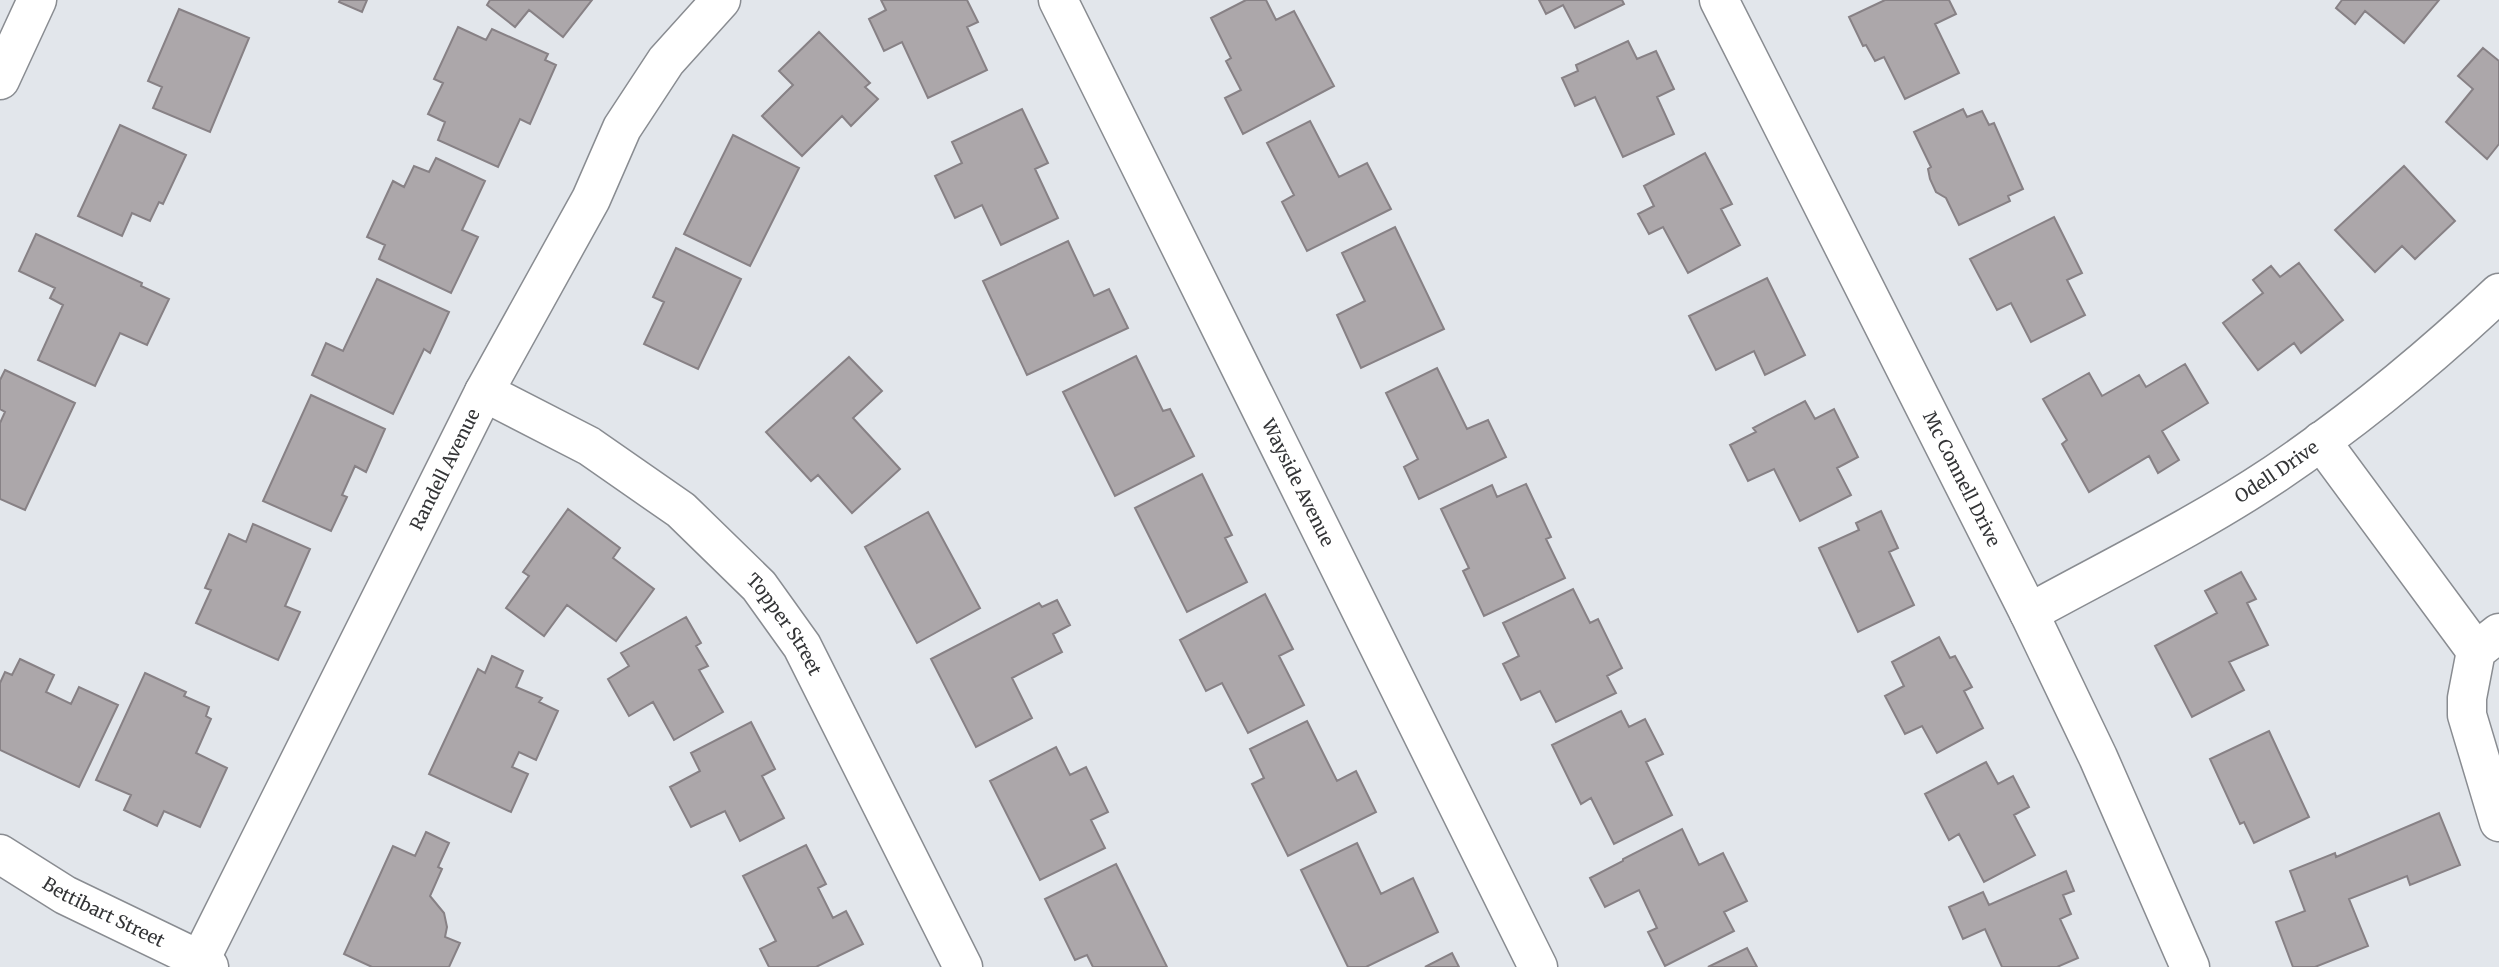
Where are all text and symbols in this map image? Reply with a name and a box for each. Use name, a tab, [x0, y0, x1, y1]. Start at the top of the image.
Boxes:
street label: Randell Avenue	[405, 405, 485, 534]
street label: Mc Connell Drive	[1918, 407, 2006, 550]
street label: Wayside Avenue	[1256, 414, 1339, 550]
street label: Odell Drive	[2230, 435, 2323, 508]
street label: Topper Street	[742, 568, 827, 679]
street label: Bettibart Street	[38, 872, 168, 952]

